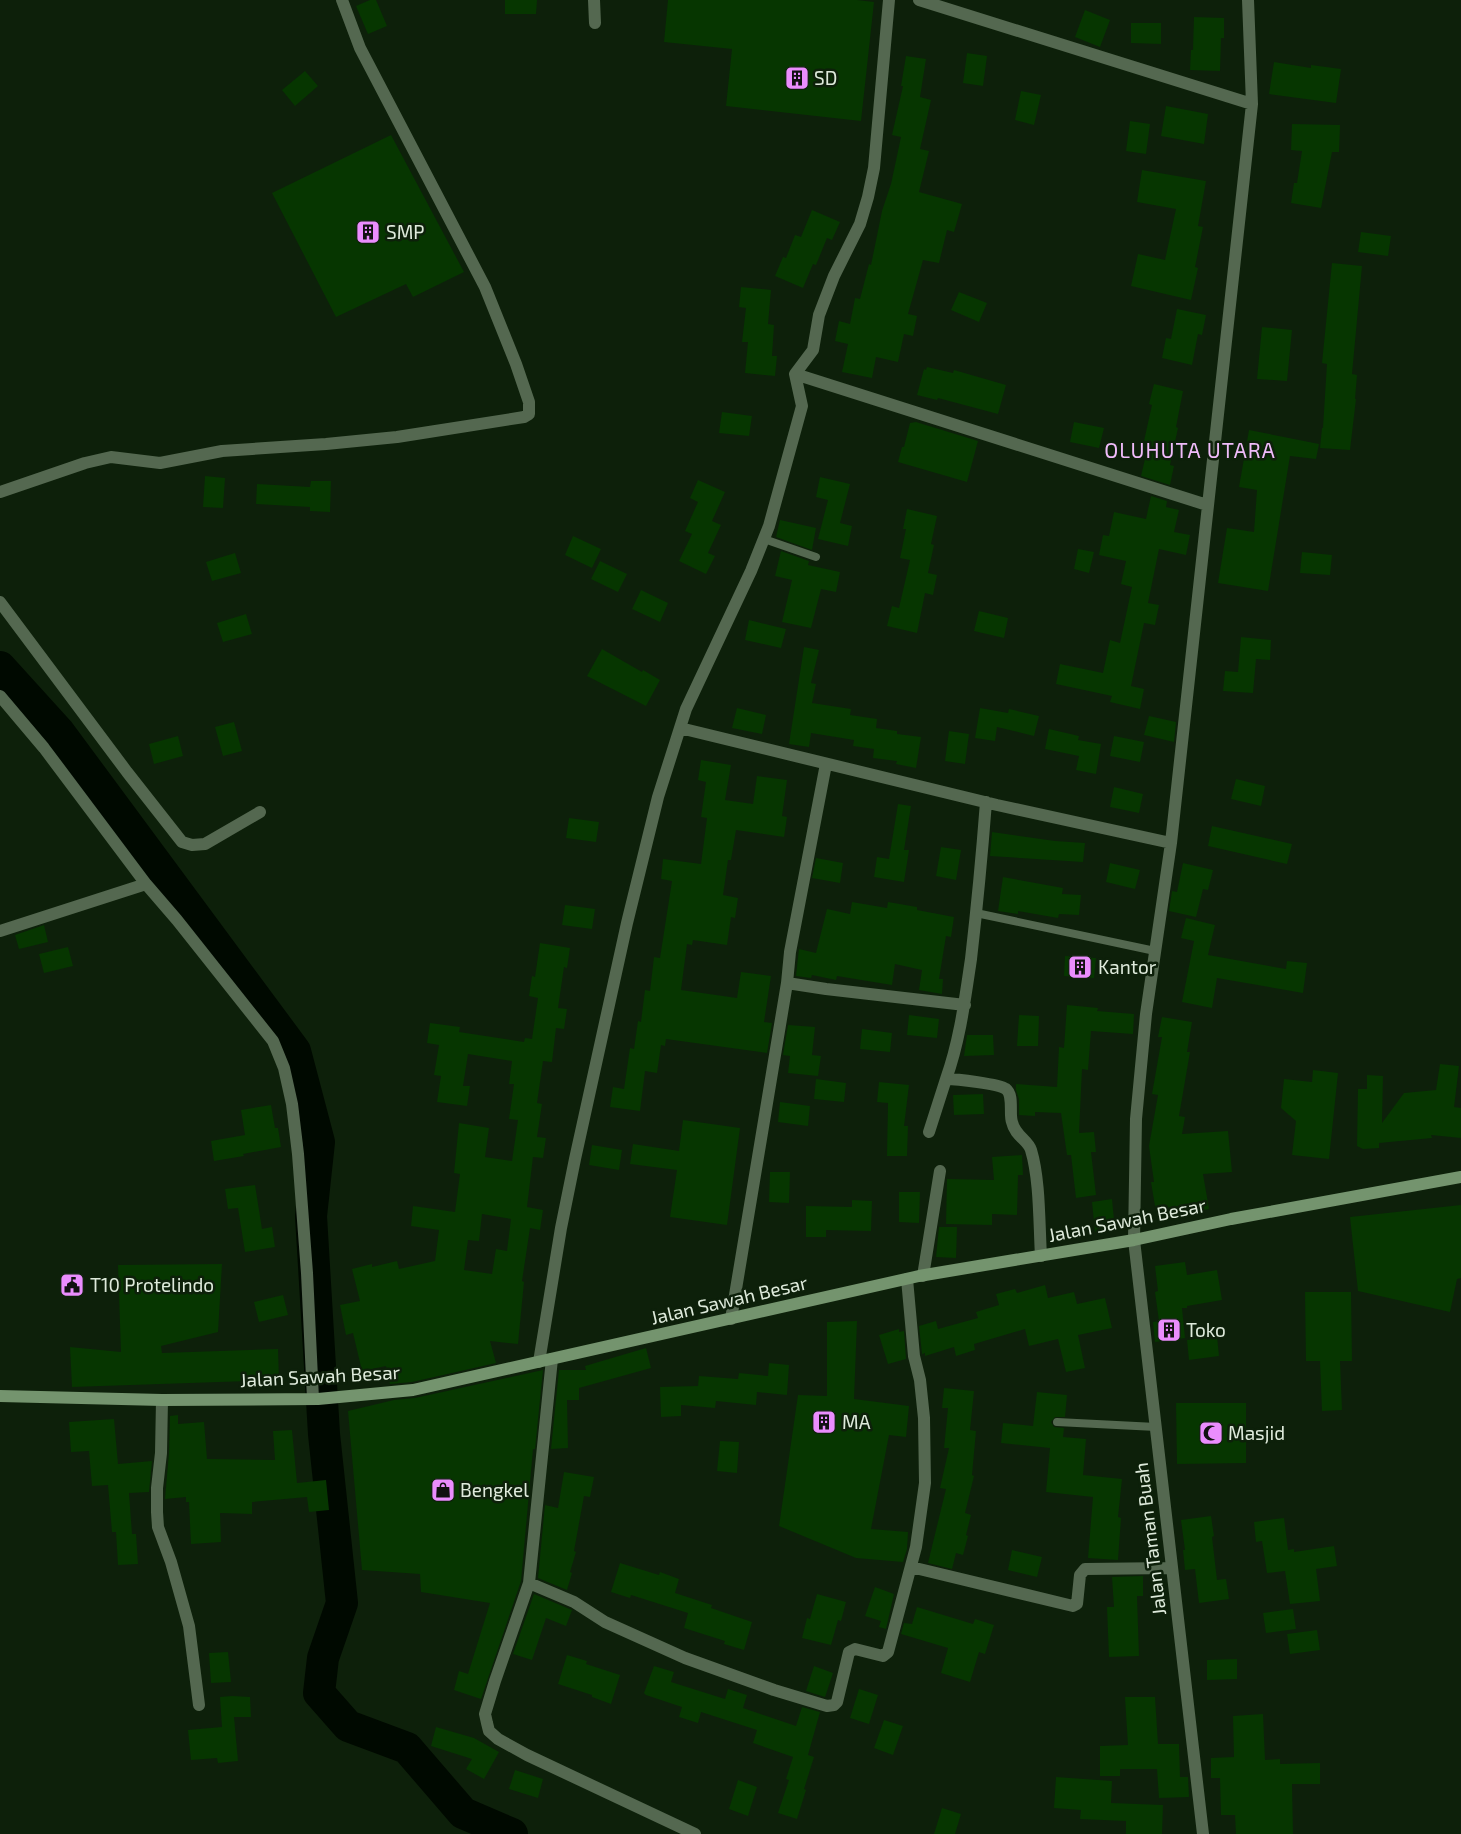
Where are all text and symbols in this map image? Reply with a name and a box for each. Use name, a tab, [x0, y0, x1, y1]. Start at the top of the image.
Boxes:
building icon: SD	[784, 65, 810, 91]
place label: SD	[814, 66, 837, 89]
building icon: SMP	[355, 219, 381, 245]
place label: SMP	[386, 220, 425, 243]
district label: OLUHUTA UTARA	[1104, 437, 1276, 462]
building icon: Kantor	[1067, 954, 1093, 980]
place label: Kantor	[1098, 955, 1157, 978]
street label: Jalan Sawah Besar	[1046, 1193, 1208, 1246]
street label: Jalan Sawah Besar	[648, 1270, 810, 1329]
public building icon: T10 Protelindo	[59, 1272, 85, 1298]
place label: T10 Protelindo	[90, 1273, 214, 1296]
building icon: Toko	[1156, 1317, 1182, 1343]
place label: Toko	[1186, 1318, 1226, 1341]
street label: Jalan Sawah Besar	[239, 1360, 401, 1391]
building icon: MA	[811, 1409, 837, 1435]
place label: MA	[842, 1410, 871, 1433]
mosque icon: Masjid	[1198, 1420, 1224, 1446]
place label: Masjid	[1228, 1421, 1285, 1444]
street label: Jalan Taman Buah	[1129, 1461, 1170, 1617]
shop icon: Bengkel	[430, 1477, 456, 1503]
place label: Bengkel	[460, 1478, 529, 1501]

